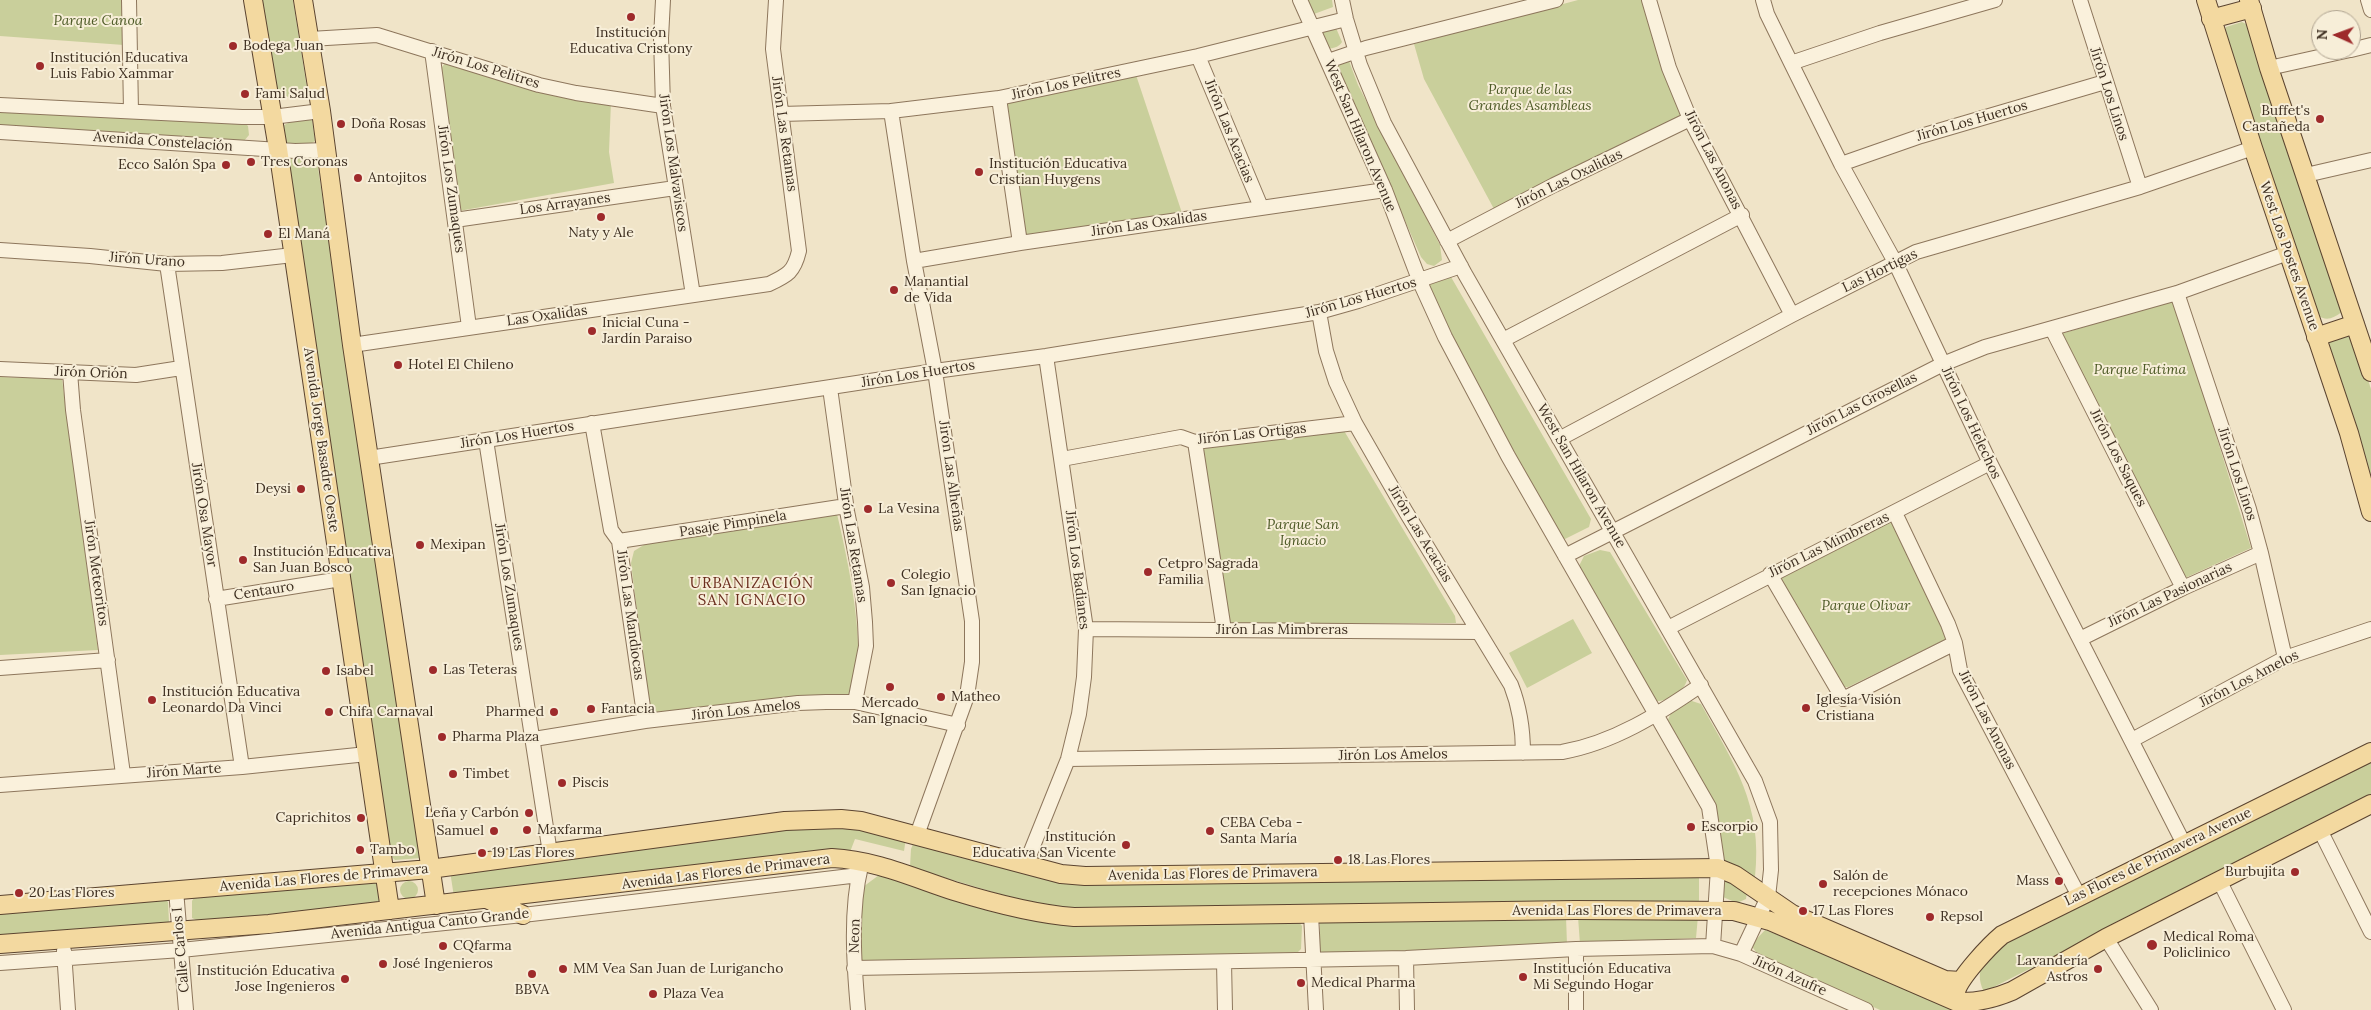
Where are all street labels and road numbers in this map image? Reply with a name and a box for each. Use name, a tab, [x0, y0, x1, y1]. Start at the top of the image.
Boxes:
street label: Jirón Los Pelitres	[430, 44, 542, 92]
street label: Jirón Los Linos	[2086, 45, 2132, 143]
street label: West San Hilaron Avenue	[1320, 57, 1400, 215]
street label: Jirón Los Pelitres	[1010, 64, 1122, 104]
street label: Jirón Las Retamas	[768, 75, 800, 193]
street label: Jirón Las Acacias	[1201, 77, 1257, 185]
street label: Jirón Los Malvaviscos	[655, 93, 691, 233]
street label: Jirón Los Huertos	[1915, 97, 2029, 145]
street label: Jirón Las Anonas	[1681, 108, 1745, 212]
street label: Jirón Los Zumaques	[434, 124, 468, 254]
street label: Avenida Constelación	[93, 129, 233, 155]
street label: Jirón Las Oxalidas	[1513, 146, 1625, 212]
street label: West Los Postes Avenue	[2256, 179, 2322, 333]
street label: Los Arrayanes	[519, 189, 611, 219]
street label: Jirón Las Oxalidas	[1090, 208, 1208, 240]
street label: Las Hortigas	[1840, 246, 1920, 296]
street label: Jirón Urano	[109, 249, 185, 271]
street label: Jirón Los Huertos	[1304, 274, 1418, 322]
street label: Las Oxalidas	[506, 302, 588, 330]
street label: Avenida Jorge Basadre Oeste	[300, 347, 342, 533]
street label: Jirón Los Huertos	[860, 357, 976, 391]
street label: Jirón Orión	[54, 363, 128, 383]
street label: Jirón Los Helechos	[1938, 364, 2004, 482]
street label: Jirón Las Grosellas	[1804, 369, 1920, 439]
street label: West San Hilaron Avenue	[1533, 401, 1629, 551]
street label: Jirón Los Saques	[2086, 406, 2150, 510]
street label: Jirón Los Huertos	[459, 418, 575, 452]
street label: Jirón Las Alheñas	[935, 419, 967, 533]
street label: Jirón Las Ortigas	[1197, 420, 1307, 448]
street label: Jirón Los Linos	[2214, 425, 2260, 523]
street label: Jirón Osa Mayor	[187, 462, 221, 568]
street label: Jirón Las Acacias	[1385, 483, 1455, 585]
street label: Jirón Las Retamas	[836, 486, 870, 604]
street label: Pasaje Pimpinela	[678, 507, 788, 541]
street label: Jirón Los Badianes	[1061, 509, 1093, 631]
street label: Jirón Las Mimbreras	[1766, 509, 1892, 581]
street label: Jirón Meteoritos	[80, 519, 112, 627]
street label: Jirón Los Zumaques	[491, 522, 527, 652]
street label: Jirón Las Mandiocas	[613, 549, 647, 681]
street label: Jirón Las Pasionarias	[2105, 559, 2235, 631]
street label: Centauro	[233, 578, 295, 604]
street label: Jirón Las Mimbreras	[1216, 622, 1348, 638]
street label: Jirón Los Amelos	[2197, 647, 2301, 711]
street label: Jirón Las Anonas	[1955, 668, 2019, 772]
street label: Jirón Los Amelos	[691, 696, 801, 724]
street label: Jirón Los Amelos	[1338, 746, 1448, 764]
street label: Jirón Marte	[146, 760, 222, 782]
street label: Las Flores de Primavera Avenue	[2062, 804, 2254, 910]
street label: Avenida Las Flores de Primavera	[621, 851, 831, 893]
street label: Avenida Las Flores de Primavera	[219, 861, 429, 895]
street label: Avenida Las Flores de Primavera	[1108, 864, 1318, 884]
street label: Avenida Las Flores de Primavera	[1512, 903, 1722, 919]
street label: Avenida Antigua Canto Grande	[330, 905, 530, 943]
street label: Calle Carlos I	[169, 907, 193, 993]
street label: Neon	[846, 918, 864, 954]
street label: Jirón Azufre	[1751, 952, 1829, 1000]

